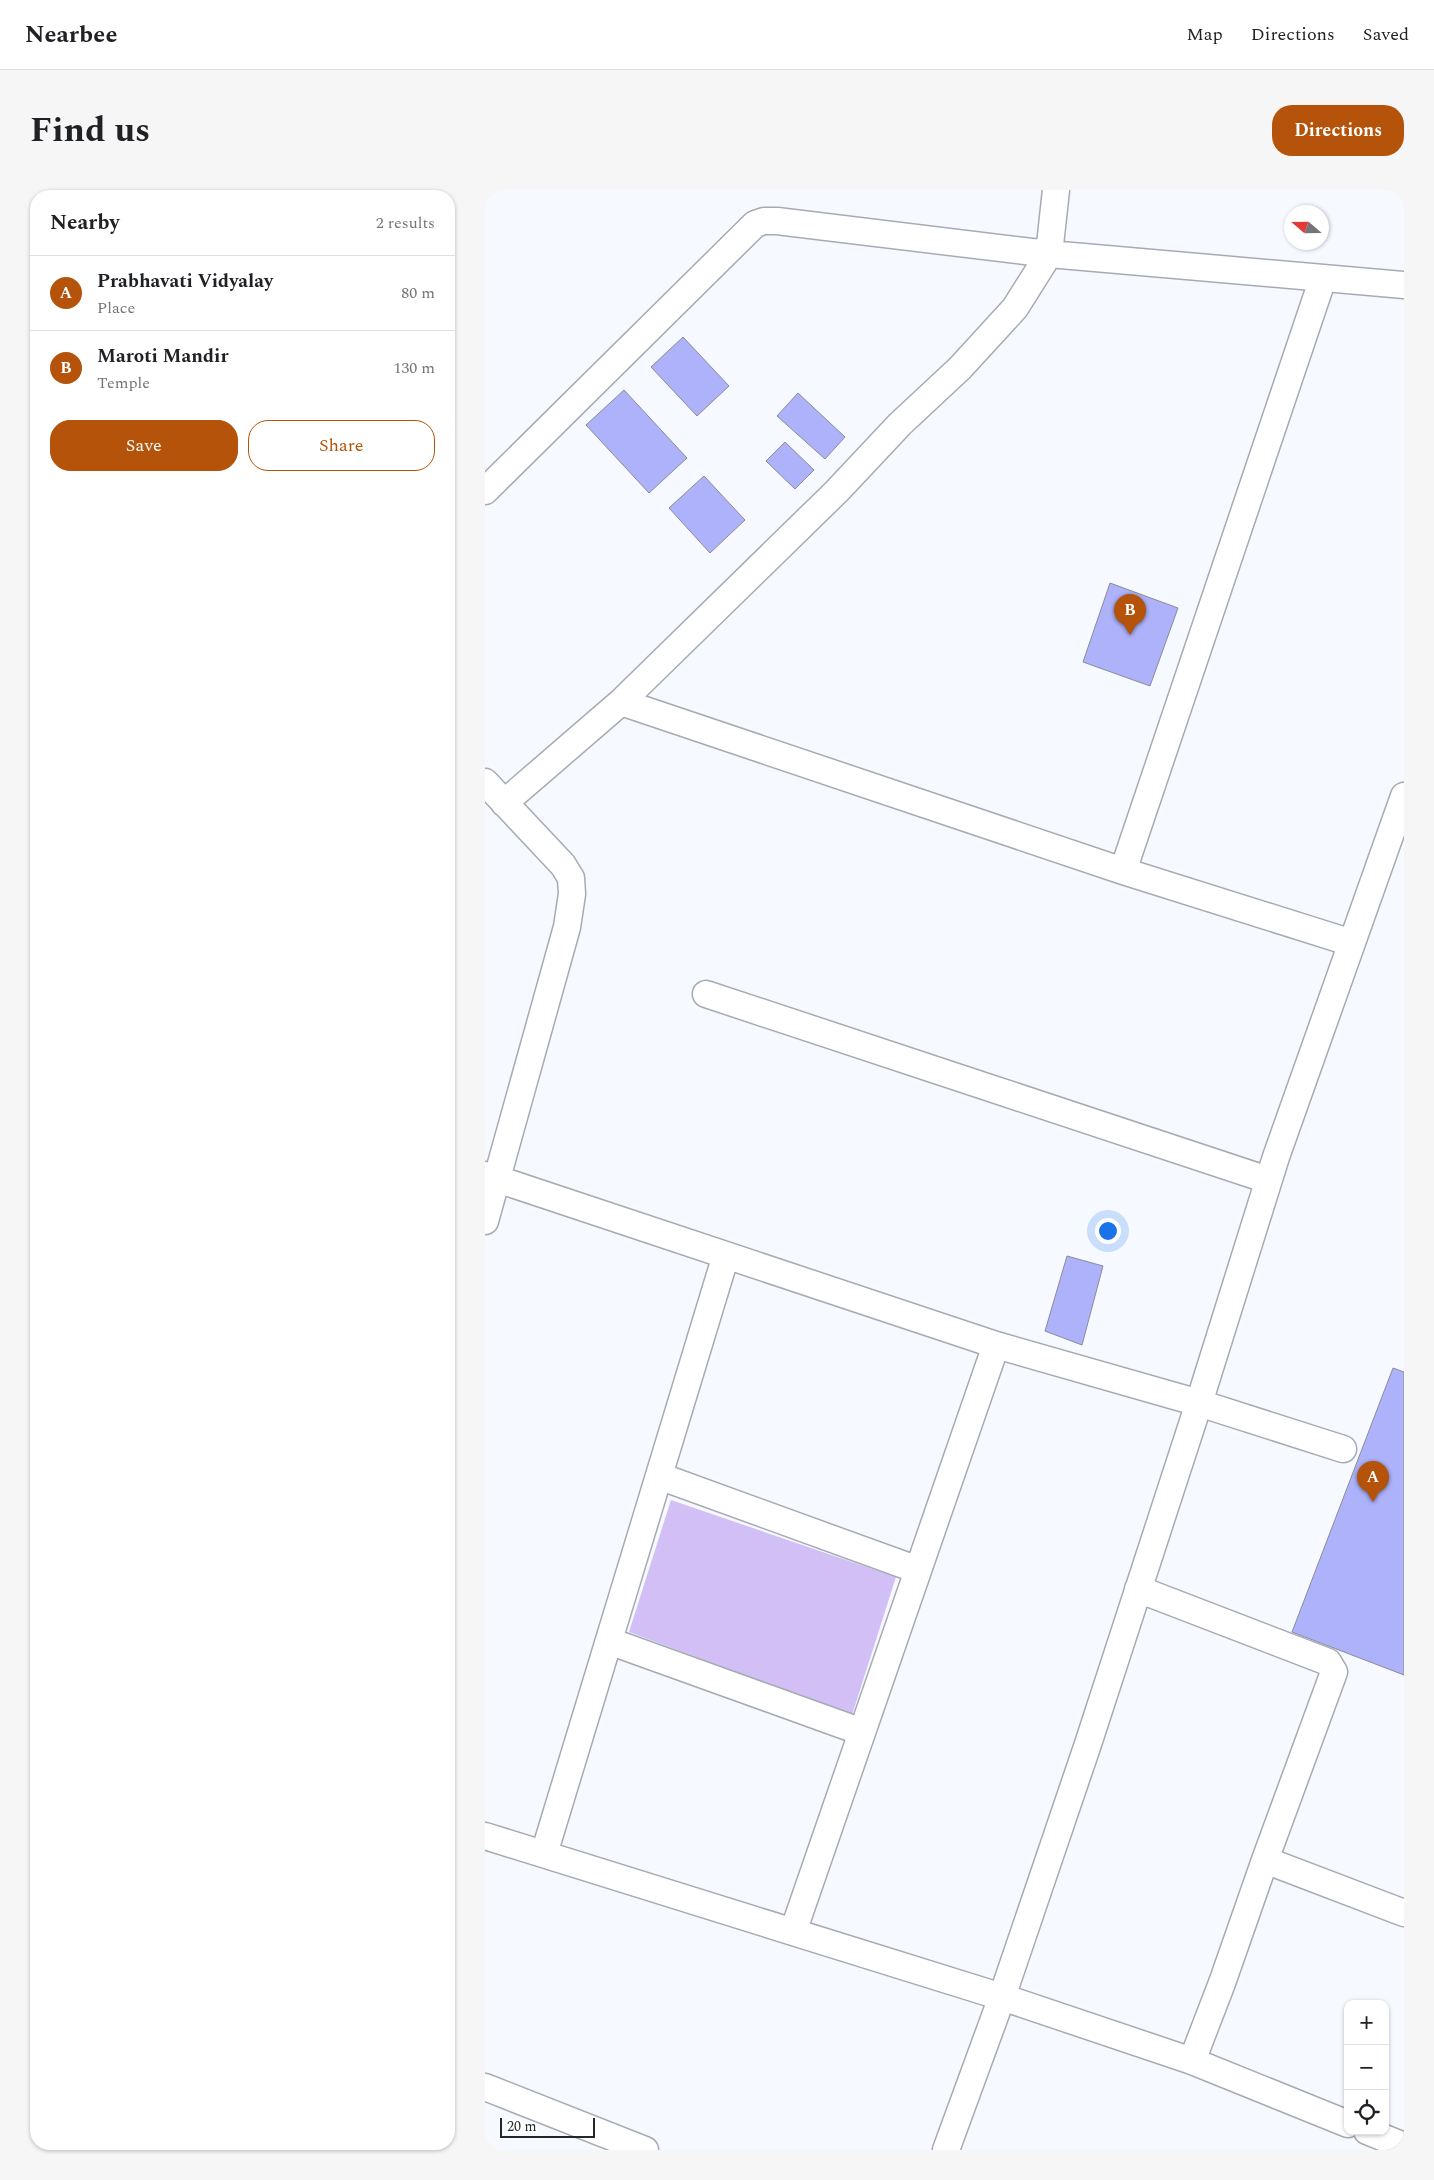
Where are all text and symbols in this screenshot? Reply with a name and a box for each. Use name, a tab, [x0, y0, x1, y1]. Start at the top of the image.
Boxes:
text: Nearbee	[25, 17, 117, 53]
text: Map	[1187, 21, 1223, 48]
text: Directions	[1251, 21, 1335, 48]
text: Saved	[1363, 21, 1409, 48]
text: Find us	[30, 104, 150, 157]
button: Directions	[1272, 105, 1404, 156]
north arrow	[1284, 205, 1329, 250]
text: Nearby	[50, 207, 120, 239]
text: 2 results	[376, 211, 435, 235]
text: Prabhavati Vidyalay	[97, 267, 273, 296]
text: A	[60, 281, 72, 305]
text: 80 m	[401, 281, 435, 305]
text: Place	[97, 296, 135, 320]
text: Maroti Mandir	[97, 342, 228, 371]
text: B	[60, 356, 72, 380]
text: 130 m	[393, 356, 435, 380]
text: Temple	[97, 371, 150, 395]
button: Save	[50, 420, 238, 471]
button: Share	[248, 420, 435, 471]
pin: B	[1114, 594, 1146, 635]
your location	[1095, 1218, 1121, 1244]
pin: A	[1357, 1461, 1389, 1502]
map controls	[1344, 2000, 1389, 2135]
button: +	[1344, 2000, 1389, 2045]
button: −	[1344, 2045, 1389, 2090]
button: locate	[1344, 2090, 1389, 2135]
scale bar	[500, 2115, 595, 2138]
text: 20 m	[507, 2116, 537, 2137]

